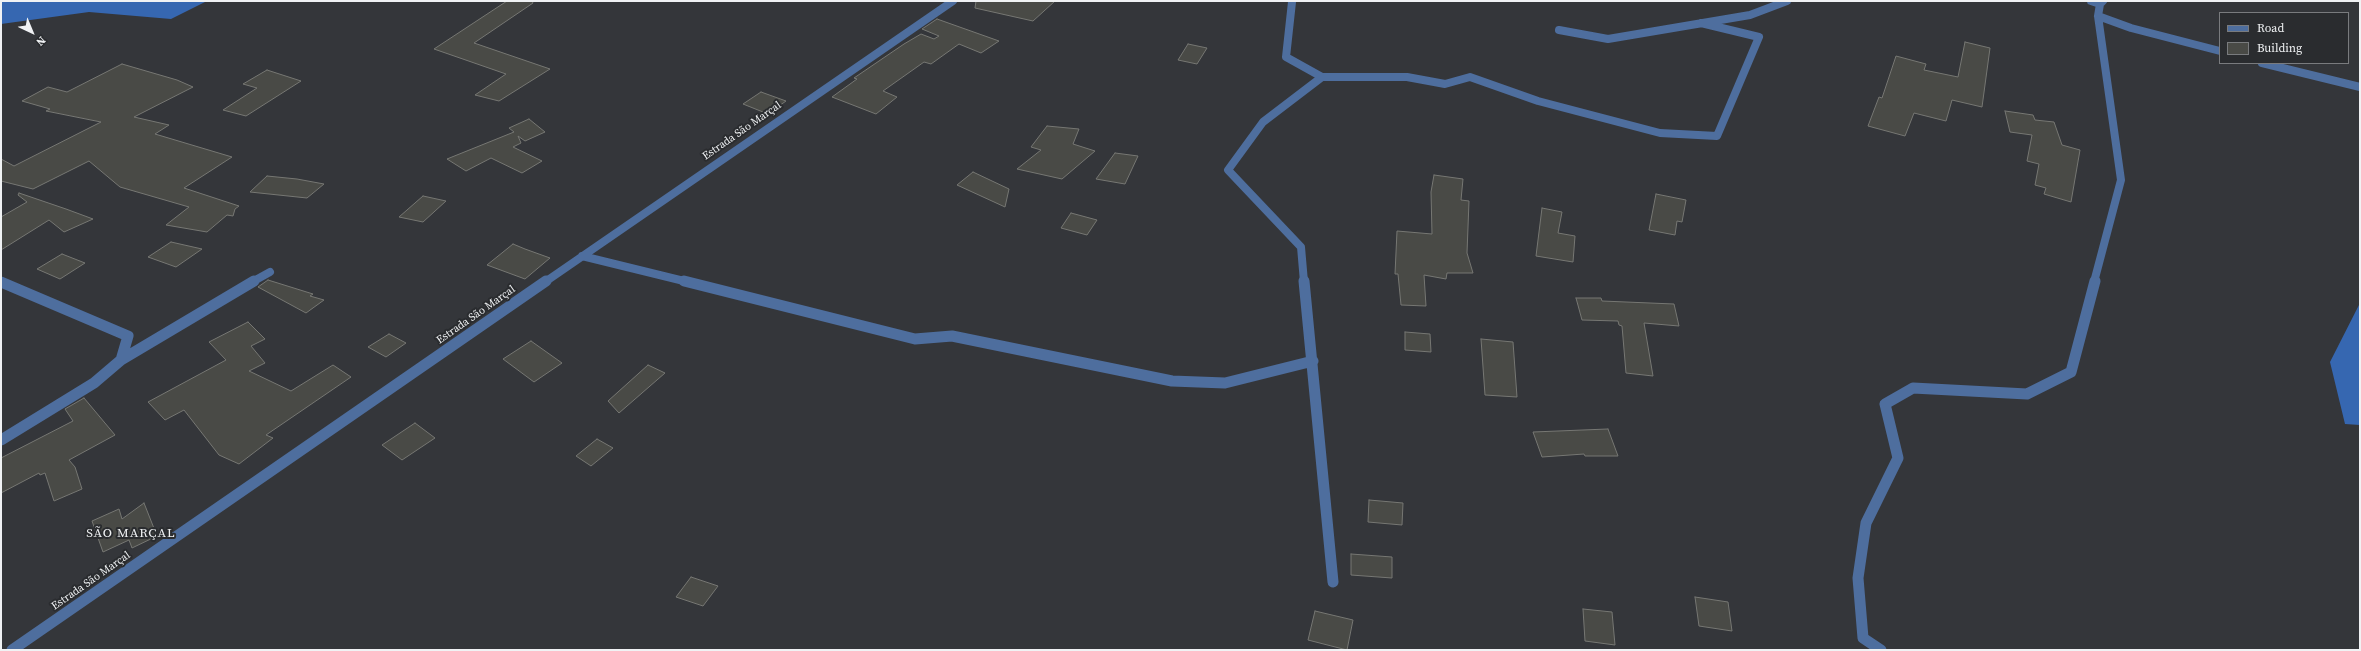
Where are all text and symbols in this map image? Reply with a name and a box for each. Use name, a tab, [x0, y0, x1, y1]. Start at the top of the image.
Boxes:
north arrow	[12, 12, 52, 52]
legend	[2219, 12, 2349, 64]
text: Road	[2257, 20, 2284, 36]
text: N	[33, 33, 49, 49]
text: Building	[2257, 40, 2302, 56]
street label: Estrada São Marçal	[700, 99, 784, 163]
street label: Estrada São Marçal	[434, 283, 518, 347]
district label: SÃO MARÇAL	[86, 526, 176, 542]
street label: Estrada São Marçal	[49, 549, 133, 613]

